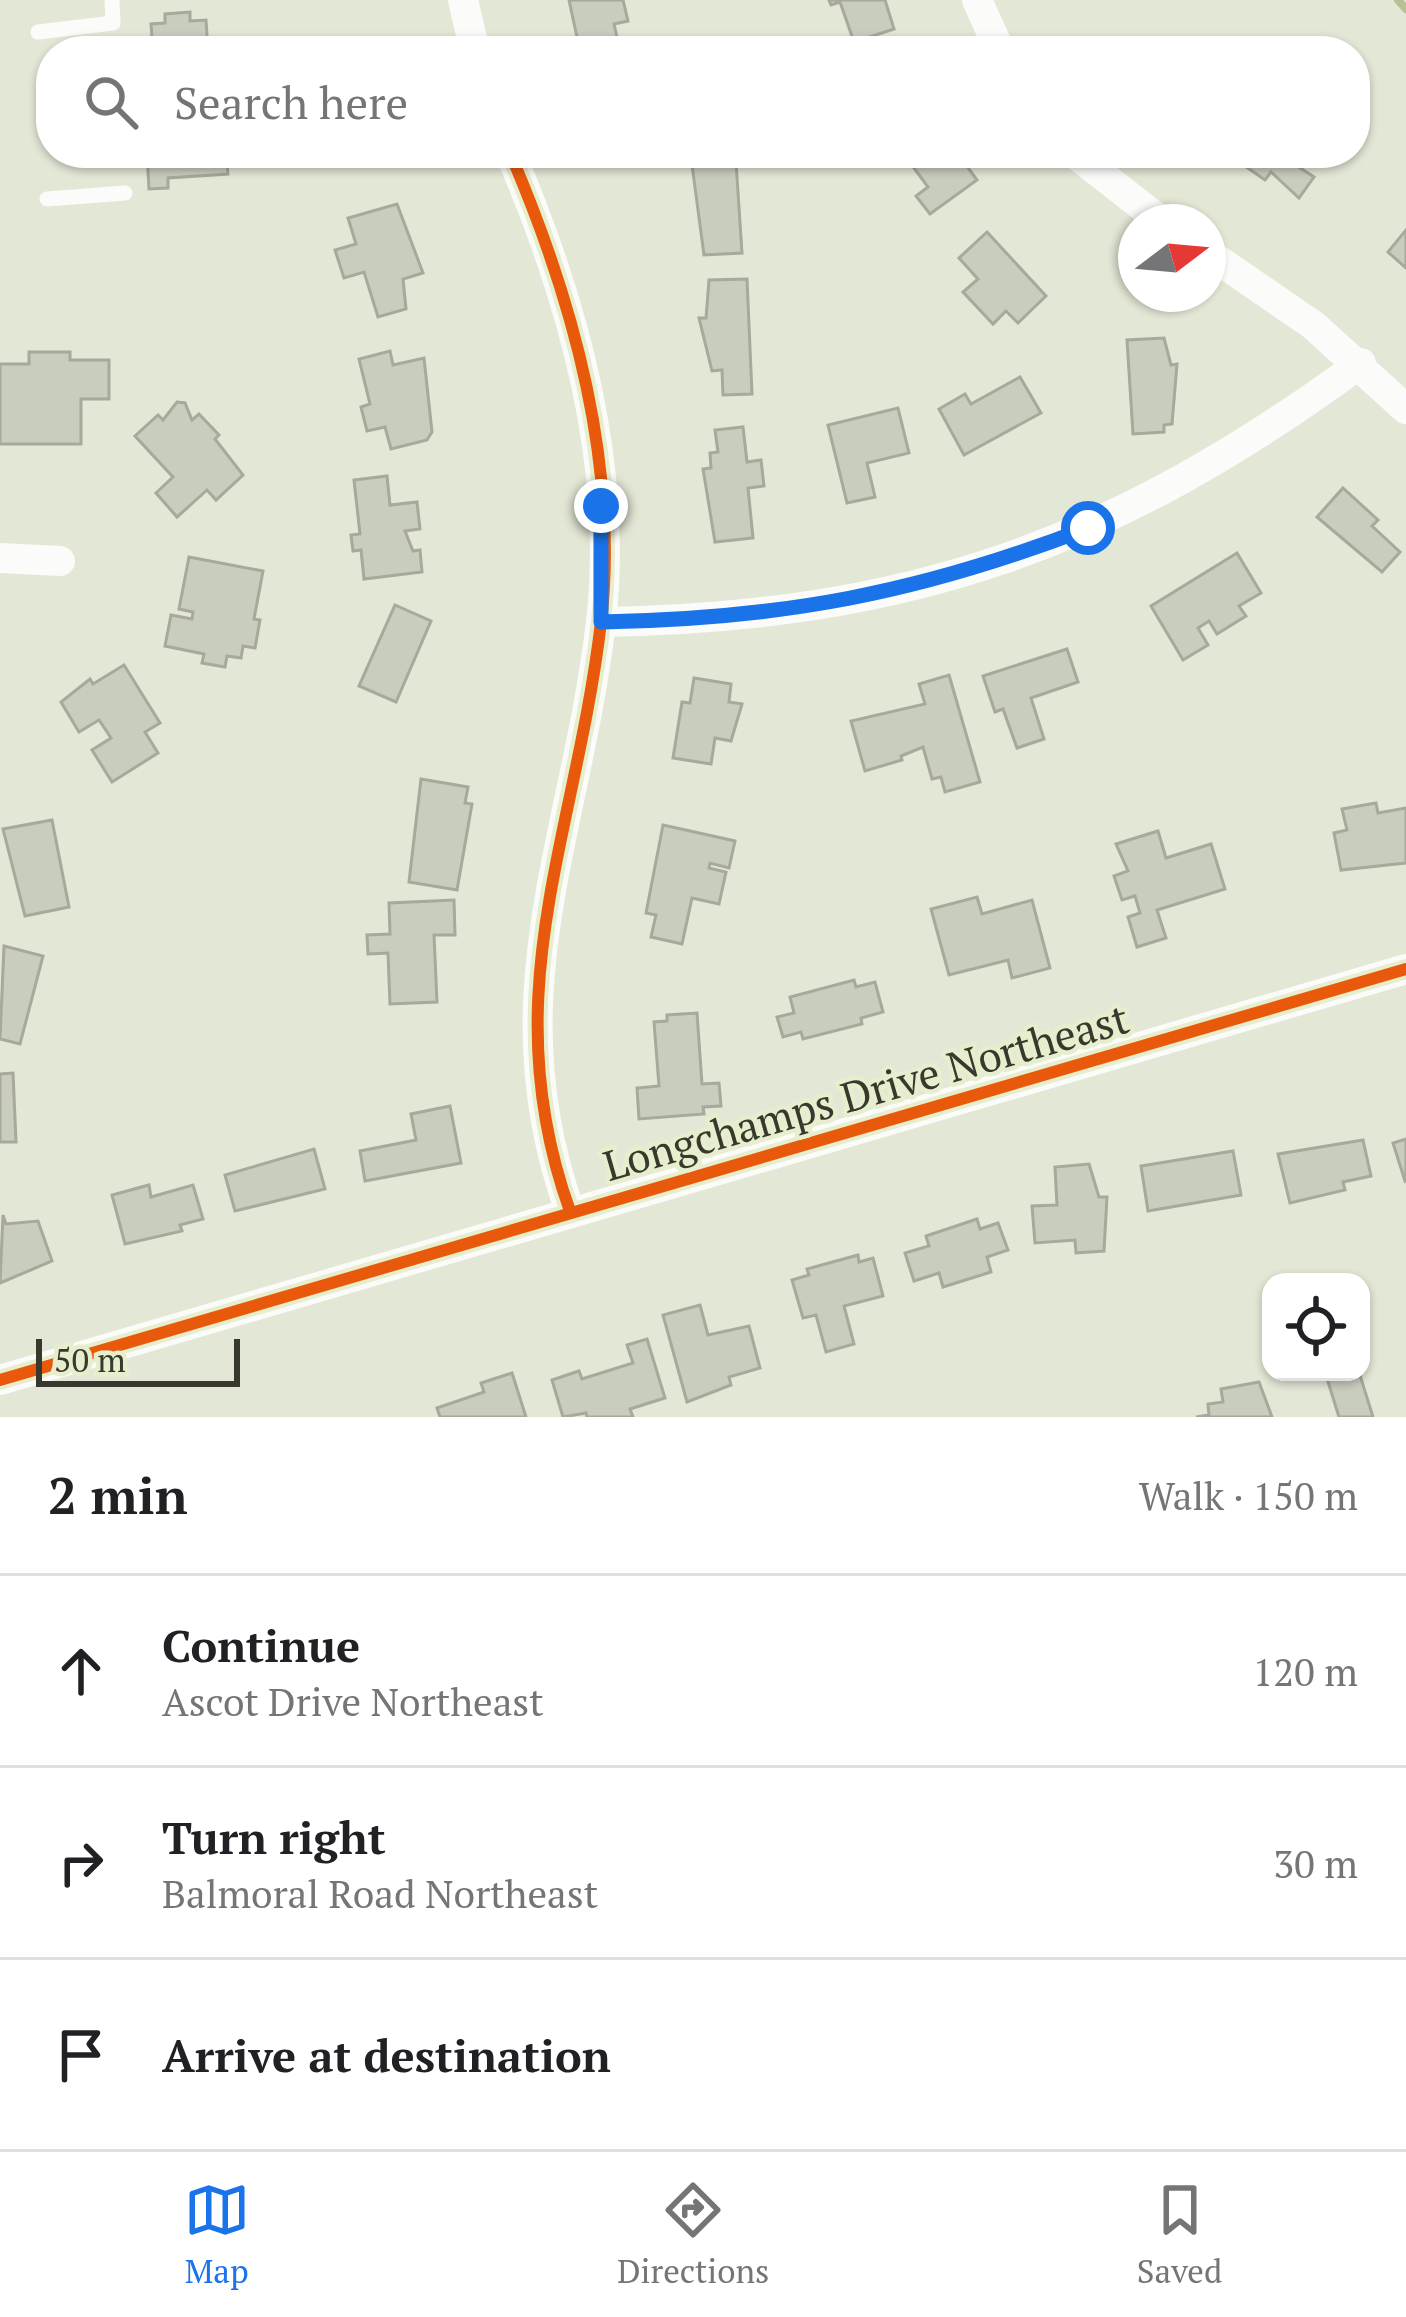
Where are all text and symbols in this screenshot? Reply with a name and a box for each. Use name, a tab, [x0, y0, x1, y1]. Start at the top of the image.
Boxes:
search box	[36, 36, 1370, 168]
icon: search	[78, 69, 144, 135]
text: Search here	[174, 72, 408, 132]
north arrow	[1118, 204, 1226, 312]
route end	[574, 479, 628, 533]
route start	[1061, 501, 1115, 555]
street label: Longchamps Drive Northeast	[597, 989, 1135, 1193]
map controls	[1262, 1273, 1370, 1381]
button: locate	[1262, 1273, 1370, 1381]
scale bar	[36, 1333, 240, 1386]
text: 50 m	[54, 1338, 126, 1381]
text: 2 min	[48, 1461, 188, 1529]
text: Walk · 150 m	[1139, 1469, 1358, 1521]
text: Continue	[162, 1615, 360, 1675]
icon: ahead	[48, 1638, 114, 1704]
text: 120 m	[1253, 1645, 1358, 1697]
text: Ascot Drive Northeast	[162, 1675, 544, 1727]
text: Turn right	[162, 1807, 386, 1867]
icon: right	[48, 1830, 114, 1896]
text: 30 m	[1273, 1837, 1358, 1889]
text: Balmoral Road Northeast	[162, 1867, 598, 1919]
icon: arrive	[48, 2022, 114, 2088]
text: Arrive at destination	[162, 2025, 611, 2085]
tab: Map	[184, 2177, 250, 2292]
tab: Directions	[617, 2177, 769, 2292]
tab: Saved	[1137, 2177, 1222, 2292]

